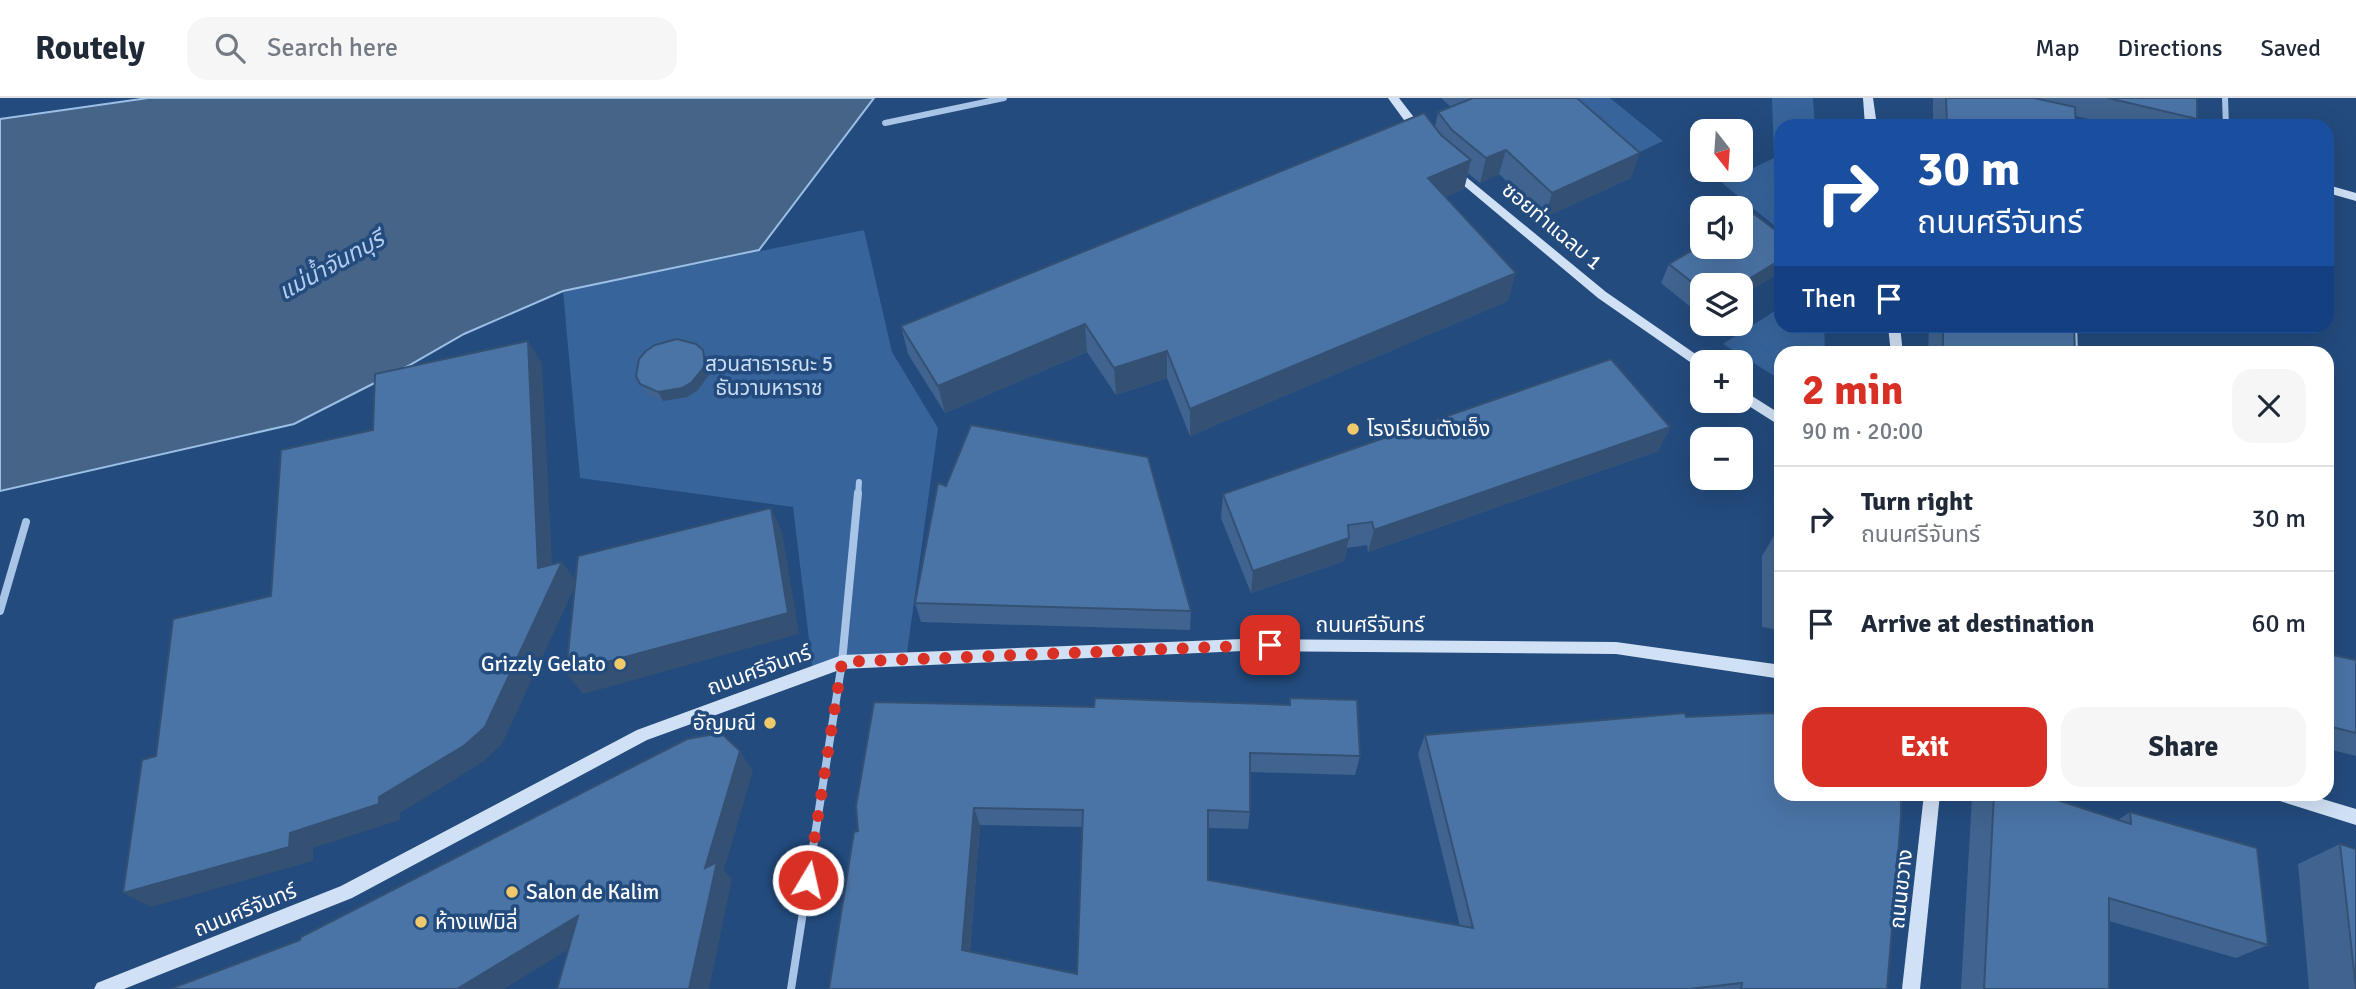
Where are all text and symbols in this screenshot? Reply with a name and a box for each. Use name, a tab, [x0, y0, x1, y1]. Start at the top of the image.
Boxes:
search box	[187, 17, 677, 80]
text: Routely	[35, 28, 145, 69]
icon: search	[211, 29, 249, 67]
text: Search here	[267, 32, 398, 64]
text: Map	[2035, 33, 2080, 63]
text: Directions	[2118, 33, 2223, 63]
text: Saved	[2261, 33, 2321, 63]
north arrow	[1690, 119, 1754, 182]
map controls	[1690, 119, 1753, 490]
text: 30 m	[1917, 139, 2020, 199]
icon: right	[1802, 147, 1893, 238]
street label: ซอยท่าแฉลบ 1	[1497, 177, 1607, 275]
button: sound	[1690, 196, 1753, 259]
text: ถนนศรีจันทร์	[1917, 203, 2083, 242]
water label: แม่น้ำจันทบุรี	[272, 221, 393, 306]
button: layers	[1690, 273, 1753, 336]
icon: arrive	[1870, 280, 1908, 318]
text: Then	[1802, 283, 1856, 315]
button: +	[1690, 350, 1753, 413]
park label: สวนสาธารณะ 5 ธันวามหาราช	[705, 351, 833, 401]
text: 2 min	[1802, 365, 1903, 416]
button: close	[2232, 369, 2306, 443]
place label: โรงเรียนตังเอ็ง	[1367, 416, 1490, 442]
text: 90 m · 20:00	[1802, 417, 1923, 446]
marker: โรงเรียนตังเอ็ง	[1345, 421, 1361, 437]
button: −	[1690, 427, 1753, 490]
text: Turn right	[1861, 486, 1973, 518]
icon: right	[1802, 500, 1840, 538]
text: 30 m	[2251, 503, 2306, 535]
text: ถนนศรีจันทร์	[1861, 520, 1980, 549]
icon: arrive	[1802, 605, 1840, 643]
text: Arrive at destination	[1861, 608, 2094, 640]
text: 60 m	[2251, 608, 2306, 640]
street label: ถนนศรีจันทร์	[1316, 612, 1425, 638]
pin	[1240, 615, 1300, 675]
icon: arrive	[1251, 626, 1289, 664]
street label: ถนนศรีจันทร์	[703, 639, 816, 701]
place label: Grizzly Gelato	[481, 651, 606, 677]
marker: Grizzly Gelato	[612, 656, 628, 672]
button: Exit	[1802, 707, 2047, 787]
button: Share	[2061, 707, 2306, 787]
place label: อัญมณี	[693, 710, 756, 736]
marker: อัญมณี	[762, 715, 778, 731]
position arrow	[771, 843, 845, 917]
street label: ถนนขวาง	[1884, 848, 1918, 930]
street label: ถนนศรีจันทร์	[190, 877, 301, 942]
place label: Salon de Kalim	[526, 879, 659, 905]
marker: Salon de Kalim	[504, 884, 520, 900]
place label: ห้างแฟมิลี่	[435, 907, 518, 935]
marker: ห้างแฟมิลี่	[413, 914, 429, 930]

